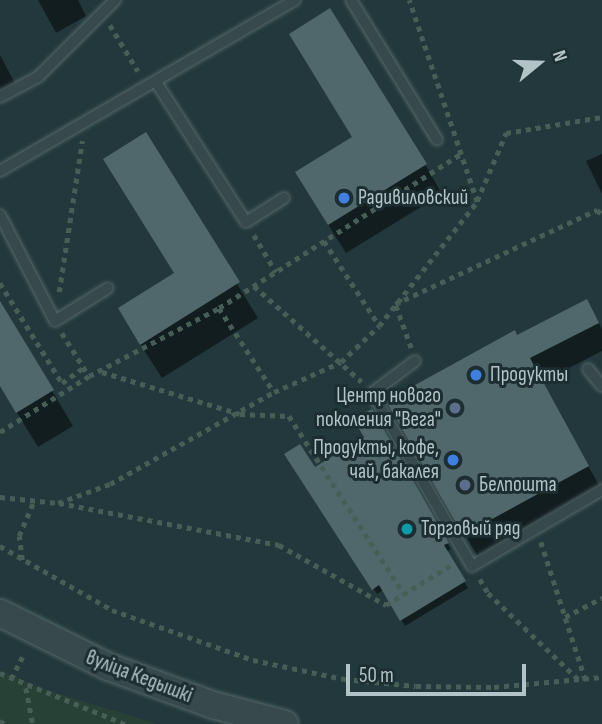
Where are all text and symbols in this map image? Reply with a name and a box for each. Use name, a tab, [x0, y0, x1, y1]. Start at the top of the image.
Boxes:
north arrow	[504, 28, 574, 98]
text: N	[547, 47, 572, 65]
place label: Радивиловский	[358, 185, 468, 211]
marker: Радивиловский	[336, 190, 352, 206]
place label: Продукты	[490, 362, 568, 388]
marker: Продукты	[468, 367, 484, 383]
place label: Центр нового поколения "Вега"	[316, 383, 441, 433]
marker: Центр нового поколения "Вега"	[447, 400, 463, 416]
place label: Продукты, кофе, чай, бакалея	[313, 435, 439, 485]
marker: Продукты, кофе, чай, бакалея	[445, 452, 461, 468]
place label: Белпошта	[479, 472, 557, 498]
marker: Белпошта	[457, 477, 473, 493]
place label: Торговый ряд	[421, 516, 520, 542]
marker: Торговый ряд	[399, 521, 415, 537]
street label: вуліца Кедышкі	[82, 645, 196, 709]
scale bar	[350, 650, 530, 694]
text: 50 m	[359, 663, 394, 688]

